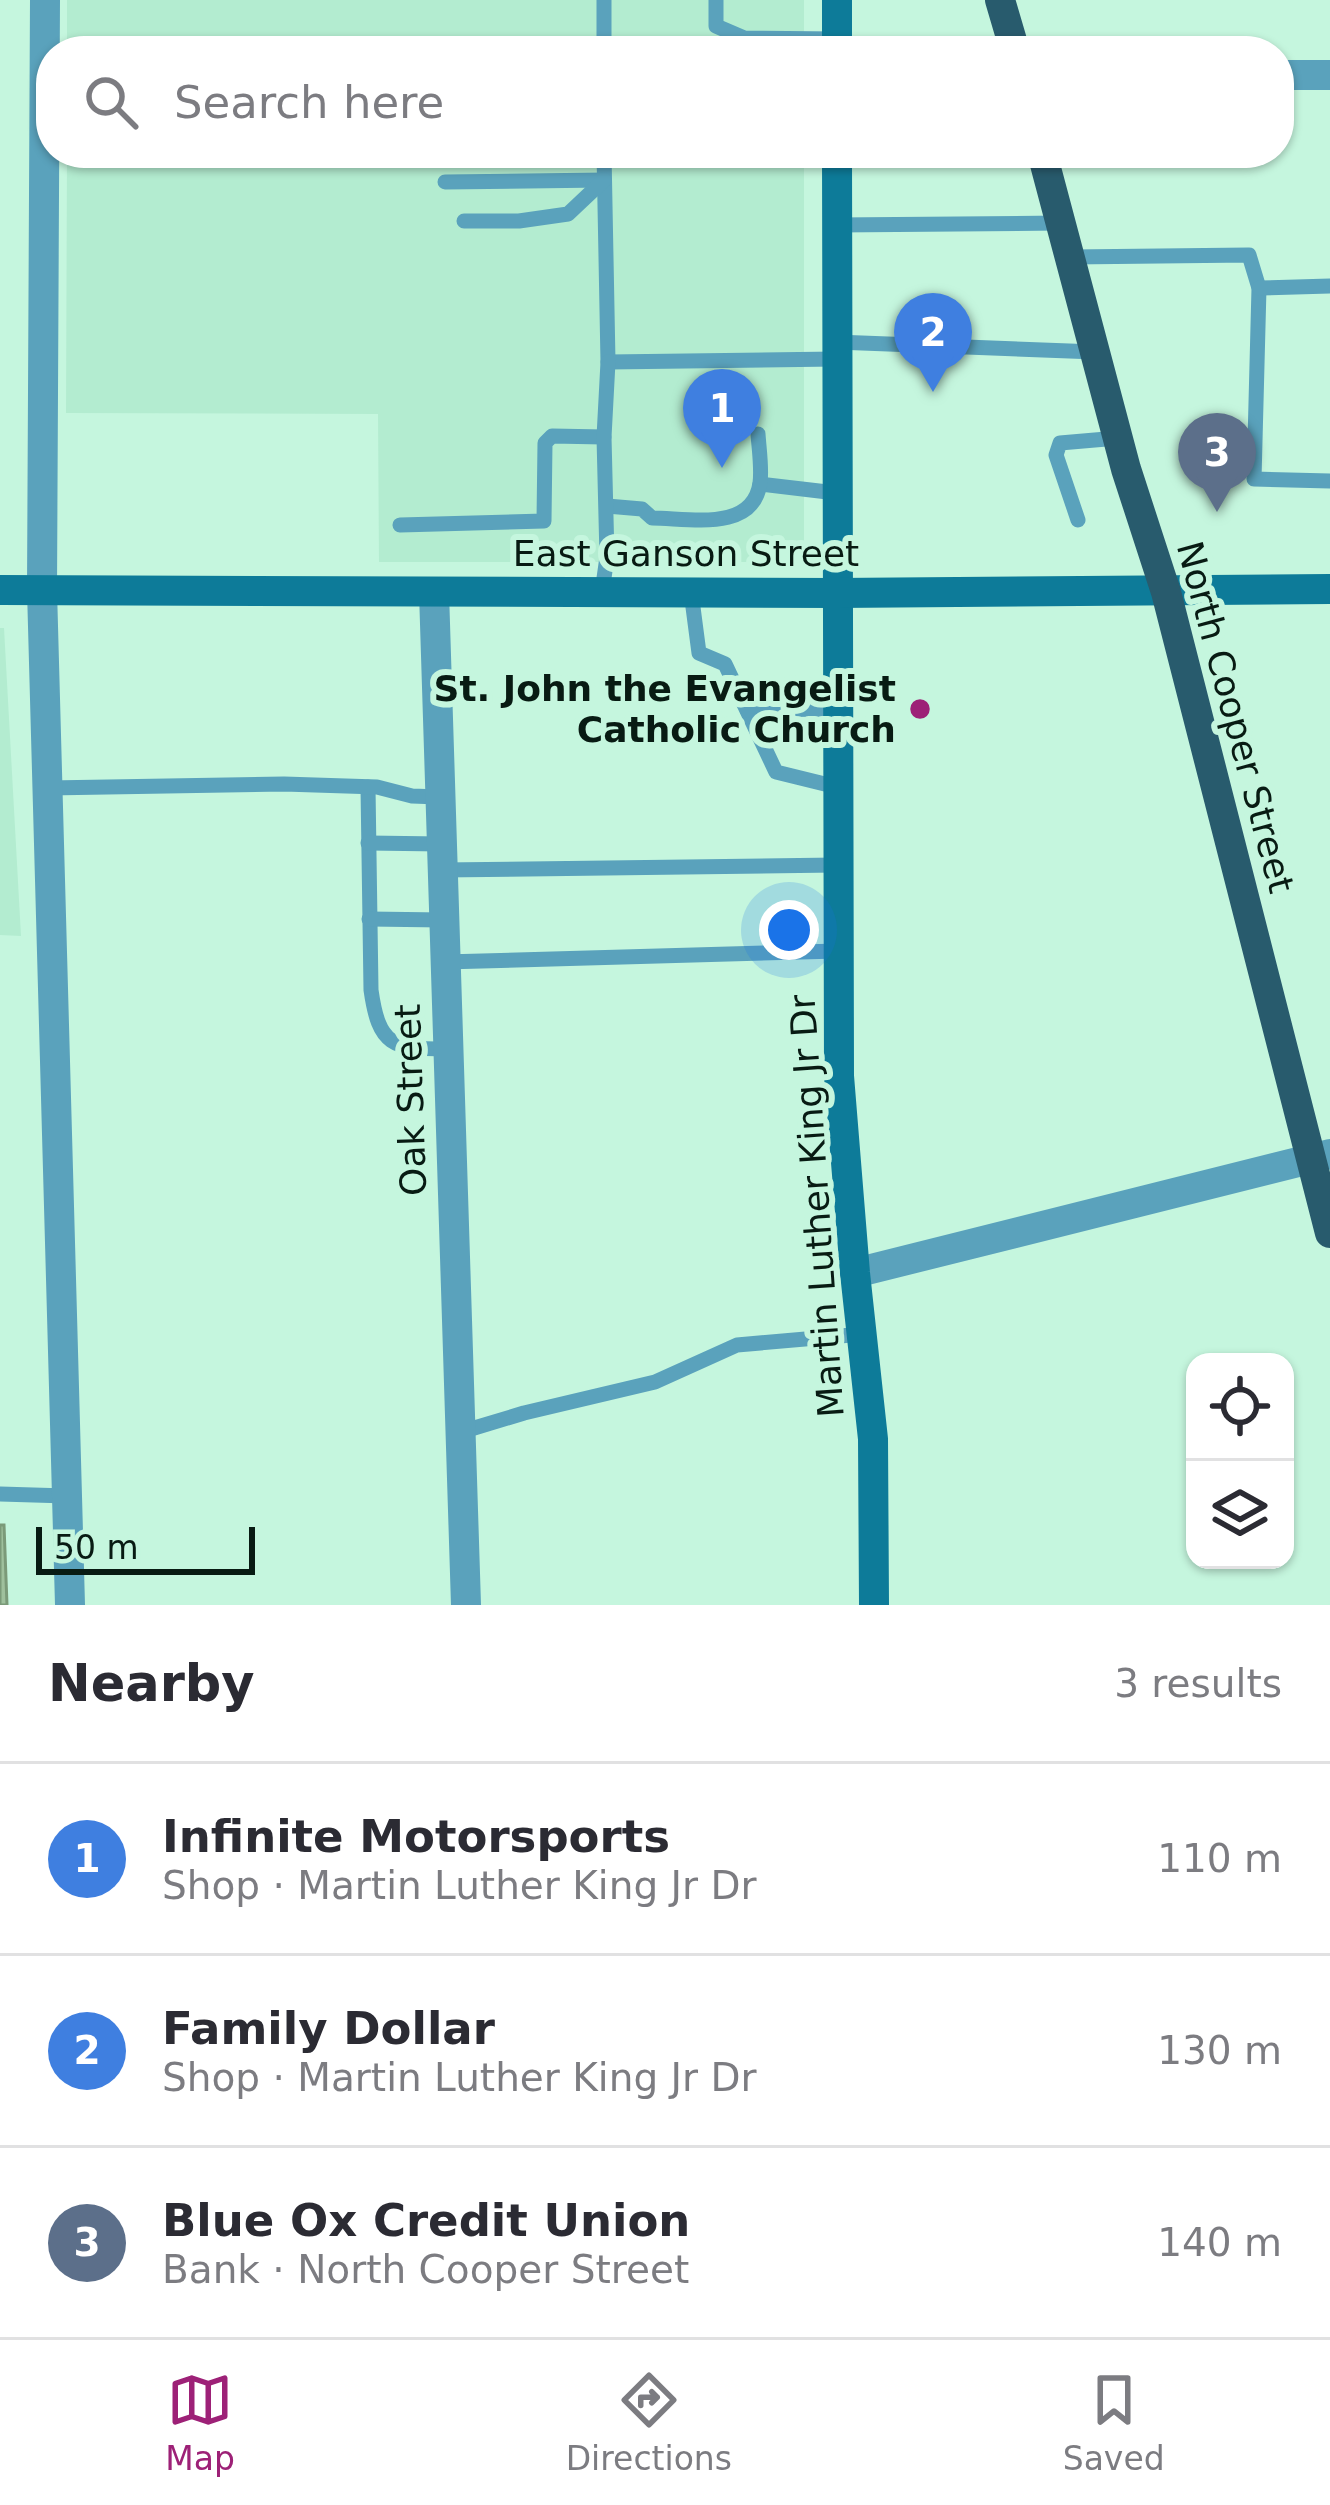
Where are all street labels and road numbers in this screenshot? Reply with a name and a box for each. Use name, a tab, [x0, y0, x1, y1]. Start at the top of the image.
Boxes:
street label: East Ganson Street	[513, 533, 859, 574]
street label: North Cooper Street	[1169, 537, 1302, 897]
street label: Martin Luther King Jr Dr	[781, 993, 852, 1419]
street label: Oak Street	[387, 1003, 434, 1197]

